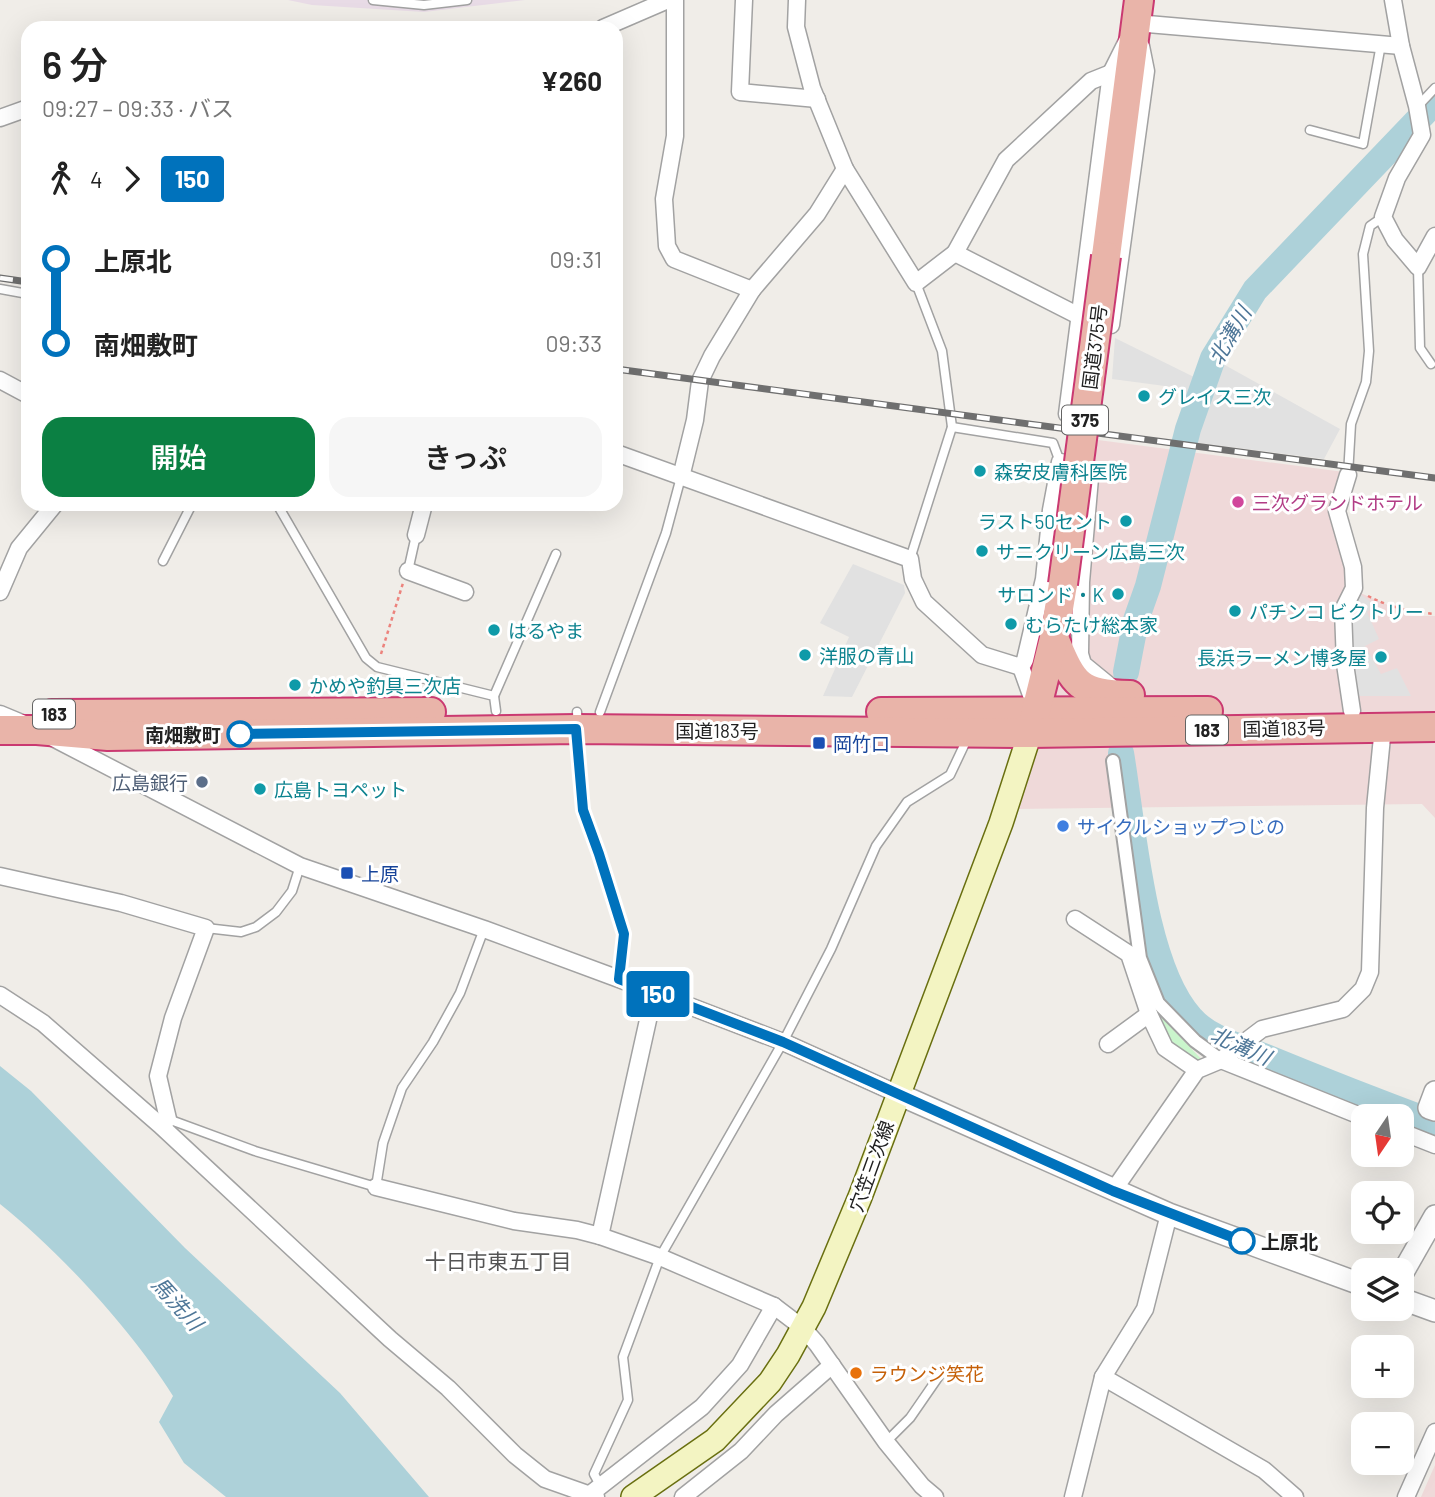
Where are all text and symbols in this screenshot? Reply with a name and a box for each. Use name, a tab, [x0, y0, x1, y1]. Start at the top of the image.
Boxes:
text: 6 分	[42, 41, 108, 87]
text: ¥260	[541, 65, 602, 96]
text: 09:27 – 09:33 · バス	[42, 94, 234, 122]
icon: walk	[42, 160, 80, 198]
icon: forward	[113, 160, 151, 198]
text: 150	[175, 164, 210, 193]
text: 4	[90, 165, 103, 193]
text: 上原北	[94, 245, 172, 276]
text: 09:31	[549, 245, 602, 273]
water label: 北溝川	[1202, 300, 1257, 369]
street label: 国道375号	[1077, 303, 1111, 391]
text: 南畑敷町	[94, 329, 198, 360]
text: 09:33	[546, 329, 602, 357]
place label: グレイス三次	[1158, 385, 1271, 408]
marker: グレイス三次	[1136, 388, 1152, 404]
road number: 375	[1062, 406, 1108, 434]
button: 開始	[42, 417, 315, 497]
button: きっぷ	[329, 417, 602, 497]
place label: 森安皮膚科医院	[994, 460, 1127, 483]
marker: 森安皮膚科医院	[972, 463, 988, 479]
place label: 三次グランドホテル	[1252, 491, 1423, 514]
marker: 三次グランドホテル	[1230, 494, 1246, 510]
place label: ラスト50セント	[978, 510, 1112, 533]
marker: ラスト50セント	[1118, 513, 1134, 529]
place label: サニクリーン広島三次	[996, 540, 1185, 563]
marker: サニクリーン広島三次	[974, 543, 990, 559]
place label: サロンド・K	[997, 583, 1104, 606]
marker: サロンド・K	[1110, 586, 1126, 602]
place label: パチンコ ビクトリー	[1249, 600, 1424, 623]
marker: パチンコ ビクトリー	[1227, 603, 1243, 619]
place label: むらたけ総本家	[1025, 613, 1158, 636]
marker: むらたけ総本家	[1003, 616, 1019, 632]
place label: はるやま	[508, 619, 584, 642]
marker: はるやま	[486, 622, 502, 638]
place label: 洋服の青山	[819, 644, 914, 667]
place label: 長浜ラーメン博多屋	[1197, 646, 1367, 669]
marker: 洋服の青山	[797, 647, 813, 663]
marker: 長浜ラーメン博多屋	[1373, 649, 1389, 665]
place label: かめや釣具三次店	[309, 674, 461, 697]
marker: かめや釣具三次店	[287, 677, 303, 693]
road number: 183	[33, 700, 75, 728]
road number: 183	[1186, 716, 1228, 744]
street label: 国道183号	[1242, 716, 1326, 740]
street label: 国道183号	[675, 719, 759, 742]
marker: 南畑敷町	[227, 721, 253, 747]
place label: 南畑敷町	[145, 723, 221, 746]
place label: 岡竹口	[833, 732, 890, 755]
marker: 岡竹口	[811, 735, 827, 751]
place label: 広島銀行	[112, 771, 188, 794]
marker: 広島銀行	[194, 774, 210, 790]
place label: 広島トヨペット	[274, 778, 407, 801]
marker: 広島トヨペット	[252, 781, 268, 797]
place label: サイクルショップつじの	[1077, 815, 1285, 838]
marker: サイクルショップつじの	[1055, 818, 1071, 834]
place label: 上原	[361, 862, 399, 885]
marker: 上原	[339, 865, 355, 881]
line badge: 150	[618, 971, 698, 1017]
text: 150	[640, 979, 676, 1008]
water label: 北溝川	[1207, 1021, 1277, 1070]
north arrow	[1351, 1104, 1414, 1167]
map controls	[1351, 1104, 1414, 1475]
street label: 穴笠三次線	[844, 1117, 898, 1215]
button: locate	[1351, 1181, 1414, 1244]
marker: 上原北	[1229, 1228, 1255, 1254]
place label: 上原北	[1261, 1230, 1318, 1253]
district label: 十日市東五丁目	[425, 1248, 572, 1273]
button: layers	[1351, 1258, 1414, 1321]
water label: 馬洗川	[148, 1271, 210, 1336]
button: +	[1351, 1335, 1414, 1398]
place label: ラウンジ笑花	[870, 1362, 984, 1385]
marker: ラウンジ笑花	[848, 1365, 864, 1381]
button: −	[1351, 1412, 1414, 1475]

